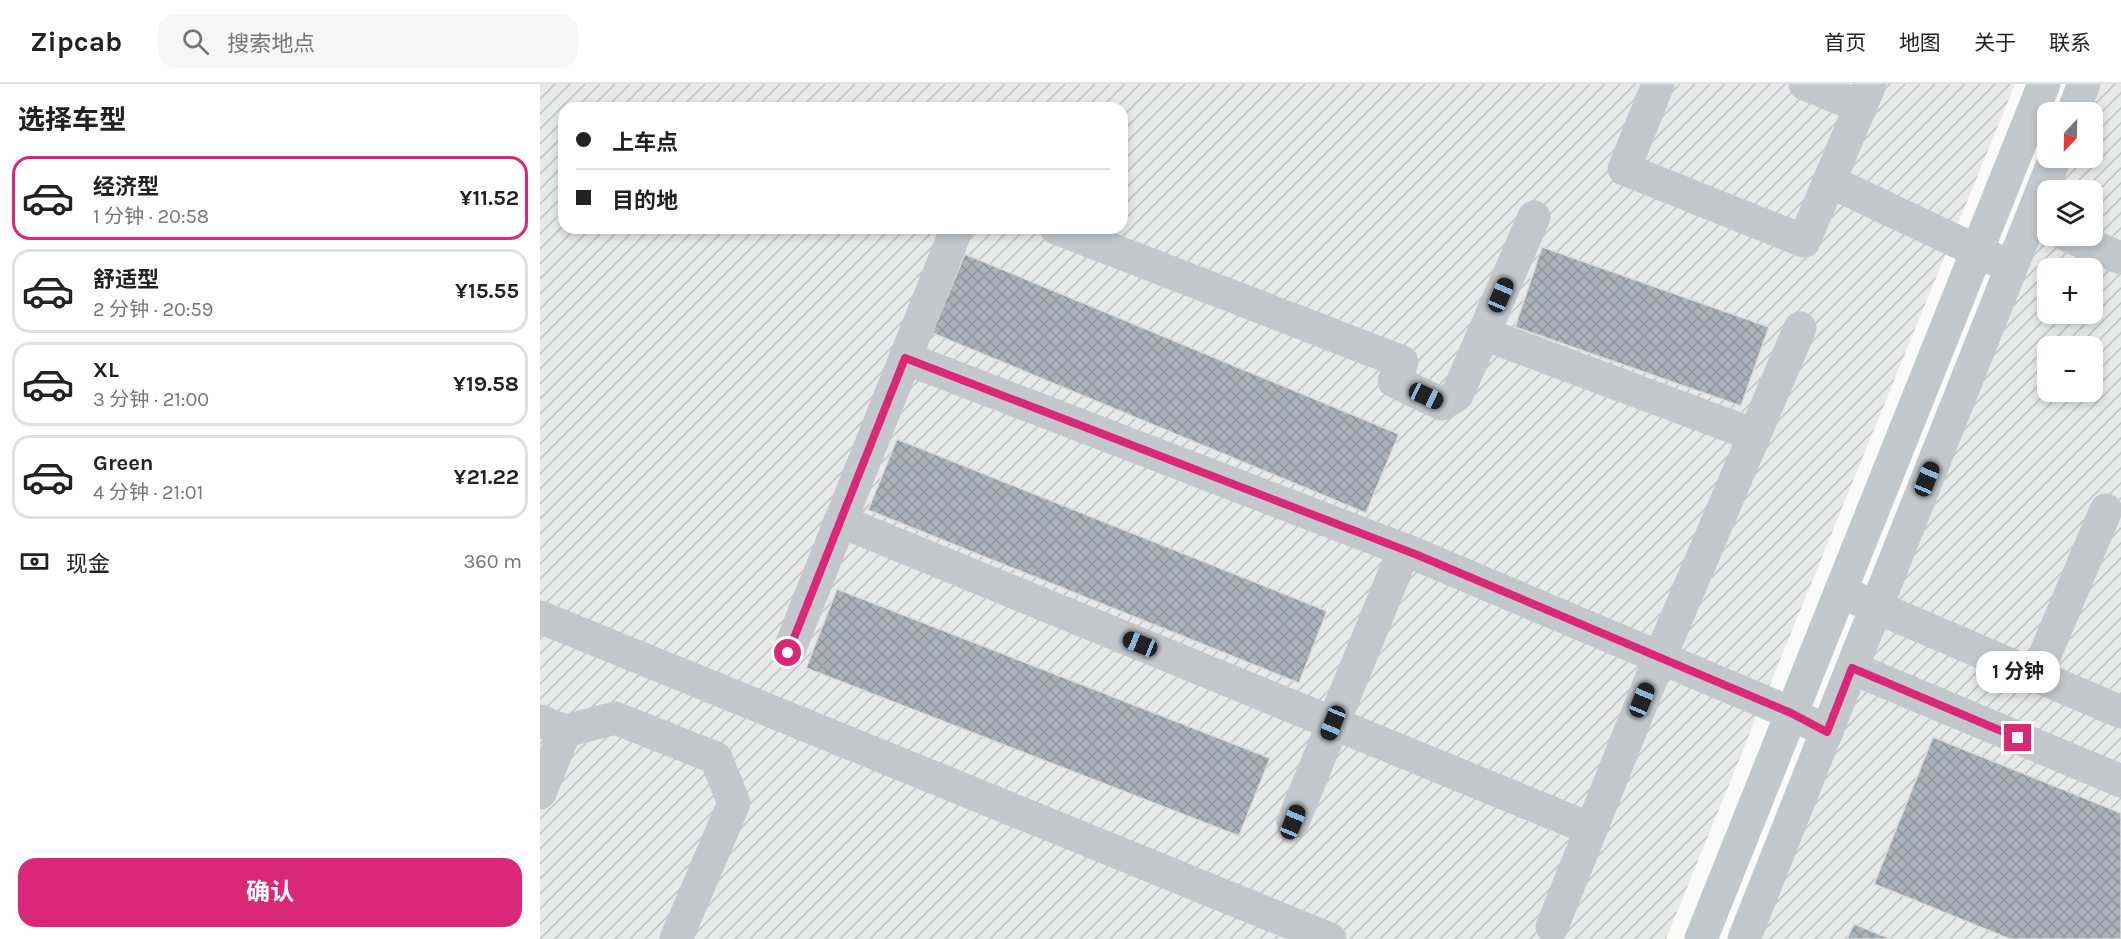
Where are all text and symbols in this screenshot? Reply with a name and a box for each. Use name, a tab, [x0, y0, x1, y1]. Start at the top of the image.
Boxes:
search box	[158, 14, 578, 68]
text: Zipcab	[30, 25, 122, 58]
icon: search	[179, 25, 212, 58]
text: 搜索地点	[227, 31, 315, 57]
text: 首页	[1824, 31, 1866, 55]
text: 地图	[1899, 31, 1941, 55]
text: 关于	[1974, 31, 2016, 55]
text: 联系	[2049, 31, 2091, 55]
north arrow	[2037, 102, 2103, 168]
map controls	[2037, 102, 2103, 402]
text: 选择车型	[18, 104, 126, 136]
text: 上车点	[612, 130, 678, 156]
icon: car	[21, 171, 75, 225]
text: 经济型	[93, 174, 159, 200]
button: layers	[2037, 180, 2103, 246]
text: ¥11.52	[460, 185, 519, 211]
text: 目的地	[612, 188, 678, 214]
text: 1 分钟 · 20:58	[93, 205, 209, 228]
button: +	[2037, 258, 2103, 324]
icon: car	[21, 264, 75, 318]
text: 舒适型	[93, 267, 159, 293]
car	[1486, 275, 1516, 315]
text: ¥15.55	[455, 278, 519, 304]
text: 2 分钟 · 20:59	[93, 298, 213, 321]
button: −	[2037, 336, 2103, 402]
icon: car	[21, 357, 75, 411]
text: XL	[93, 357, 119, 383]
text: ¥19.58	[453, 371, 519, 397]
car	[1406, 380, 1446, 412]
text: 3 分钟 · 21:00	[93, 388, 209, 411]
icon: car	[21, 450, 75, 504]
text: Green	[93, 450, 154, 476]
car	[1912, 459, 1942, 499]
text: ¥21.22	[454, 464, 519, 490]
text: 4 分钟 · 21:01	[93, 481, 203, 504]
icon: cash	[18, 545, 51, 578]
text: 360 m	[463, 550, 522, 573]
text: 现金	[66, 551, 110, 577]
car	[1120, 629, 1160, 659]
route start	[774, 639, 801, 666]
callout: 1 分钟	[1976, 651, 2060, 693]
text: 1 分钟	[1992, 660, 2044, 683]
car	[1627, 680, 1657, 720]
car	[1318, 703, 1348, 743]
route end	[2004, 724, 2031, 751]
car	[1278, 802, 1308, 842]
button: 确认	[18, 858, 522, 927]

